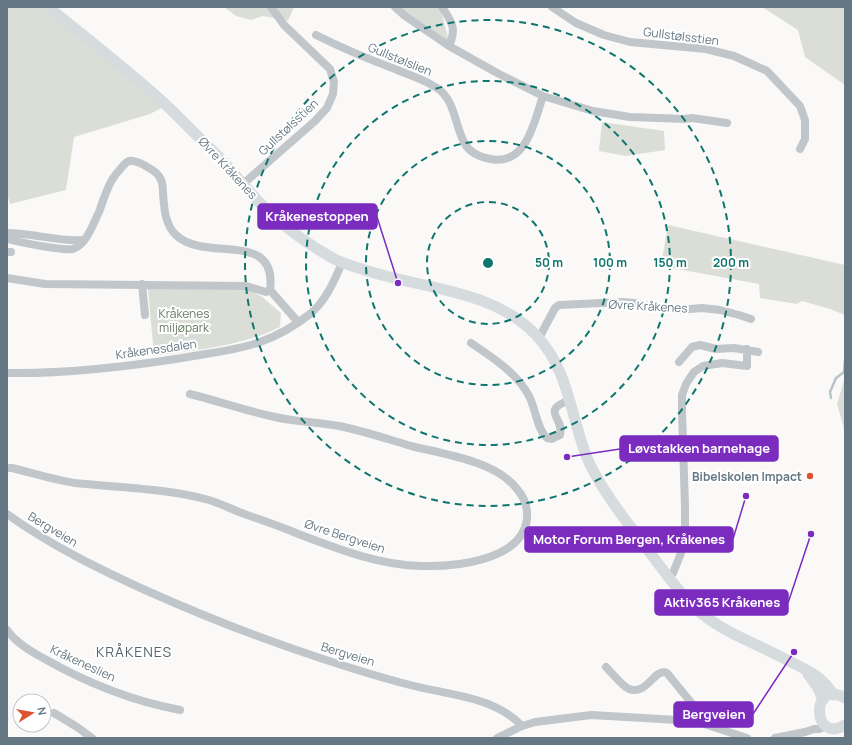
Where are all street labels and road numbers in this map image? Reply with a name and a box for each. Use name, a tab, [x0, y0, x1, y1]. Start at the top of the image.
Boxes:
street label: Gullstølsstien	[642, 23, 720, 49]
street label: Gullstølslien	[365, 38, 435, 80]
street label: Gullstølsstien	[254, 95, 322, 159]
street label: Øvre Kråkenes	[195, 133, 261, 203]
street label: Øvre Kråkenes	[608, 295, 688, 317]
street label: Kråkenesdalen	[114, 335, 198, 363]
street label: Bergveien	[25, 507, 81, 551]
street label: Øvre Bergveien	[303, 515, 387, 557]
street label: Bergveien	[319, 638, 377, 670]
street label: Kråkeneslien	[47, 640, 119, 686]

